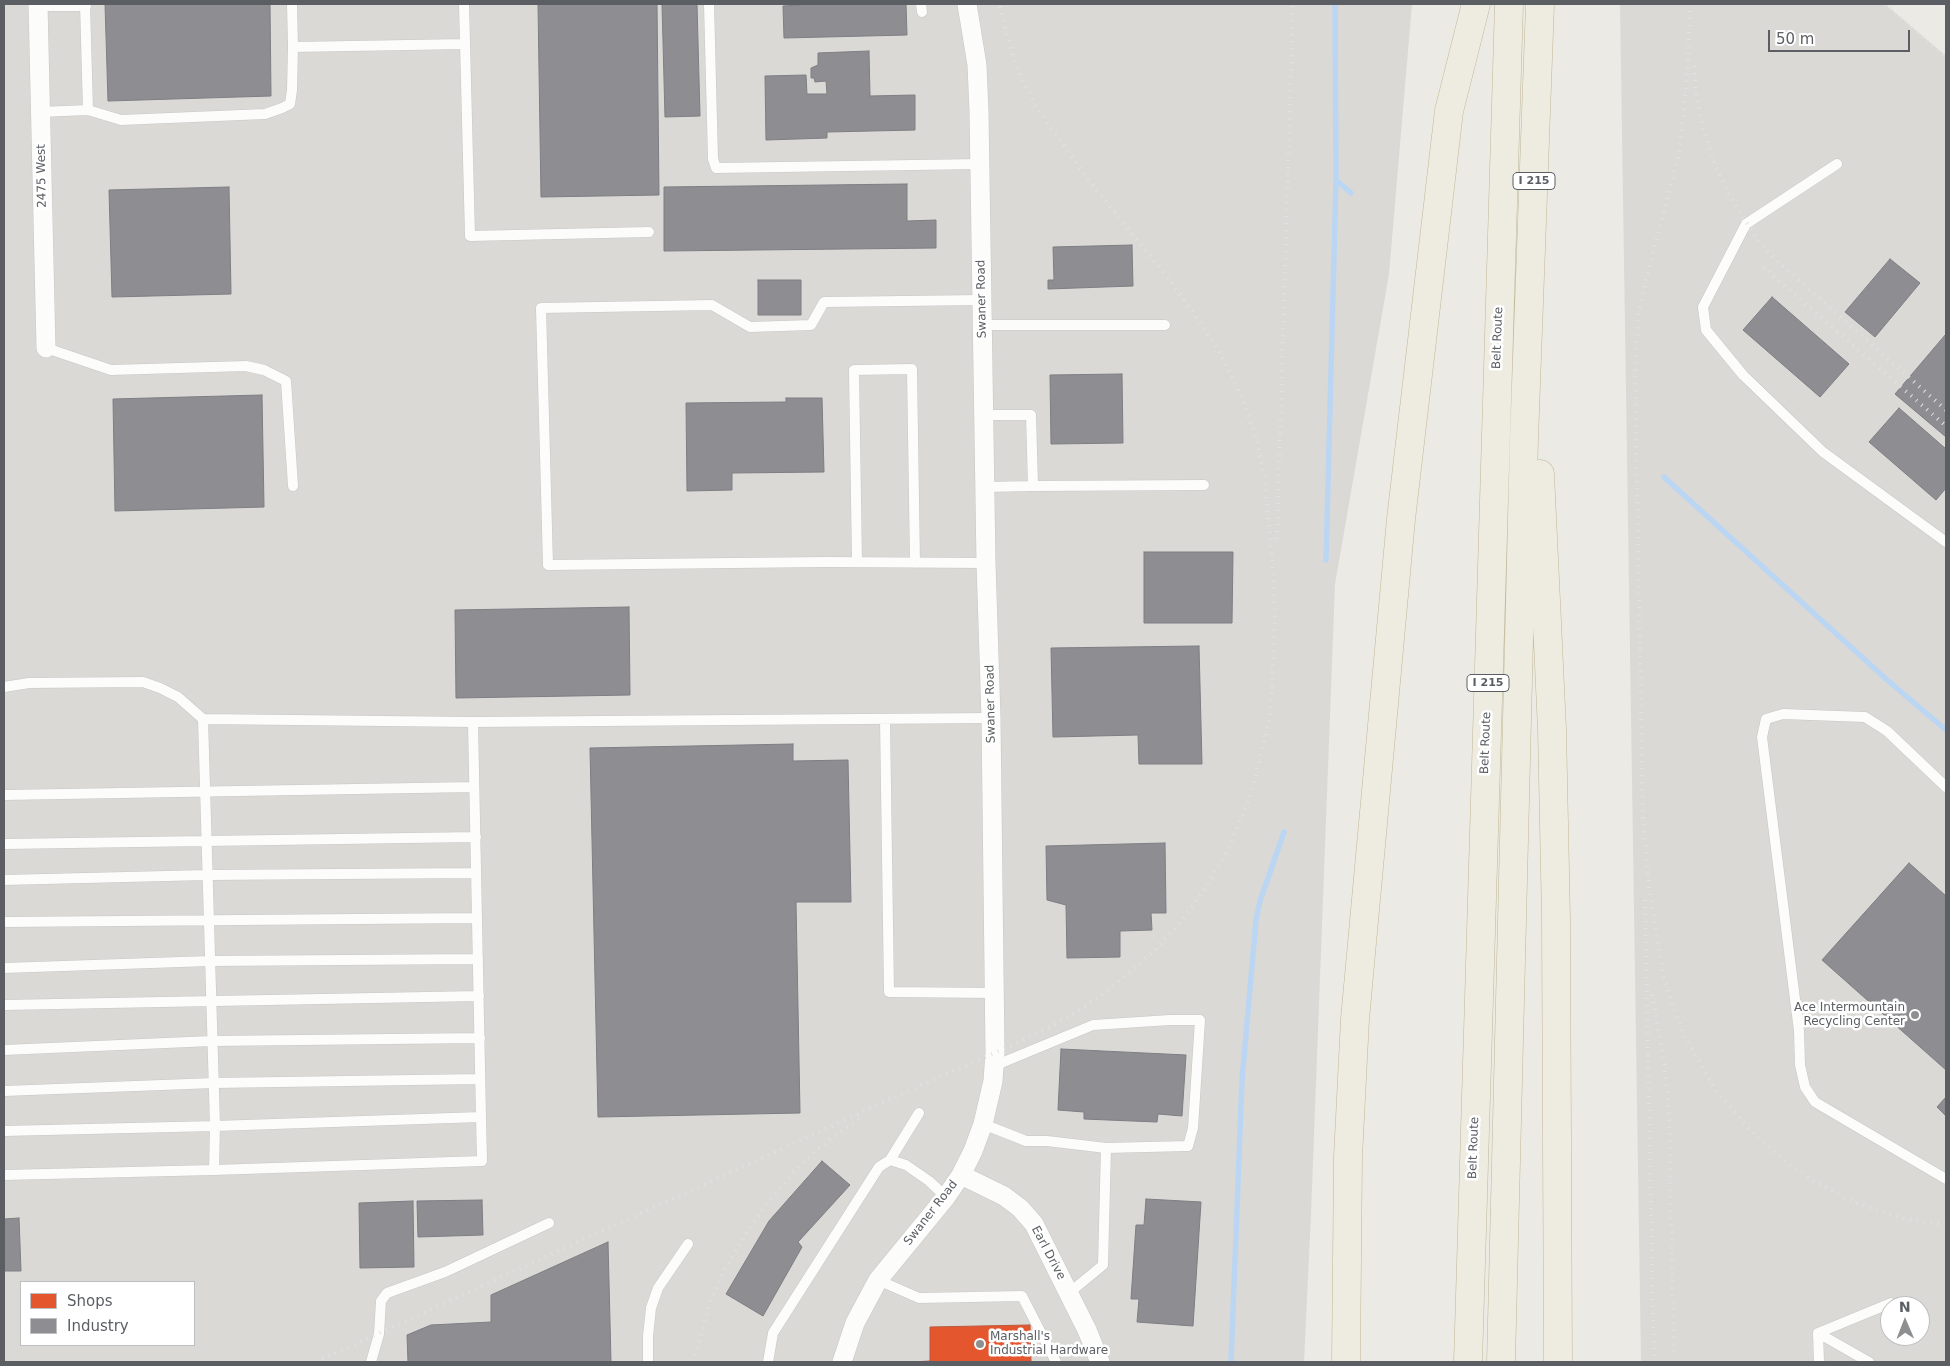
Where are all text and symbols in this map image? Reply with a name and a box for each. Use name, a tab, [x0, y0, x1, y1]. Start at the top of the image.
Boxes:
scale bar	[1770, 20, 1912, 52]
text: 50 m	[1776, 30, 1814, 48]
street label: 2475 West	[34, 144, 50, 208]
road number: I 215	[1513, 172, 1555, 190]
street label: Swaner Road	[974, 260, 990, 338]
street label: Belt Route	[1490, 307, 1506, 369]
street label: Swaner Road	[983, 665, 999, 743]
road number: I 215	[1467, 674, 1509, 691]
street label: Belt Route	[1478, 712, 1494, 774]
place label: Ace Intermountain Recycling Center	[1794, 1001, 1905, 1029]
marker: Ace Intermountain Recycling Center	[1909, 1009, 1921, 1021]
street label: Belt Route	[1466, 1117, 1482, 1179]
street label: Swaner Road	[901, 1178, 961, 1248]
street label: Earl Drive	[1028, 1224, 1068, 1282]
legend	[20, 1281, 195, 1346]
text: Shops	[67, 1292, 113, 1310]
north arrow	[1880, 1296, 1930, 1346]
text: N	[1899, 1299, 1911, 1315]
text: Industry	[67, 1317, 129, 1335]
place label: Marshall's Industrial Hardware	[990, 1330, 1108, 1358]
marker: Marshall's Industrial Hardware	[974, 1338, 986, 1350]

